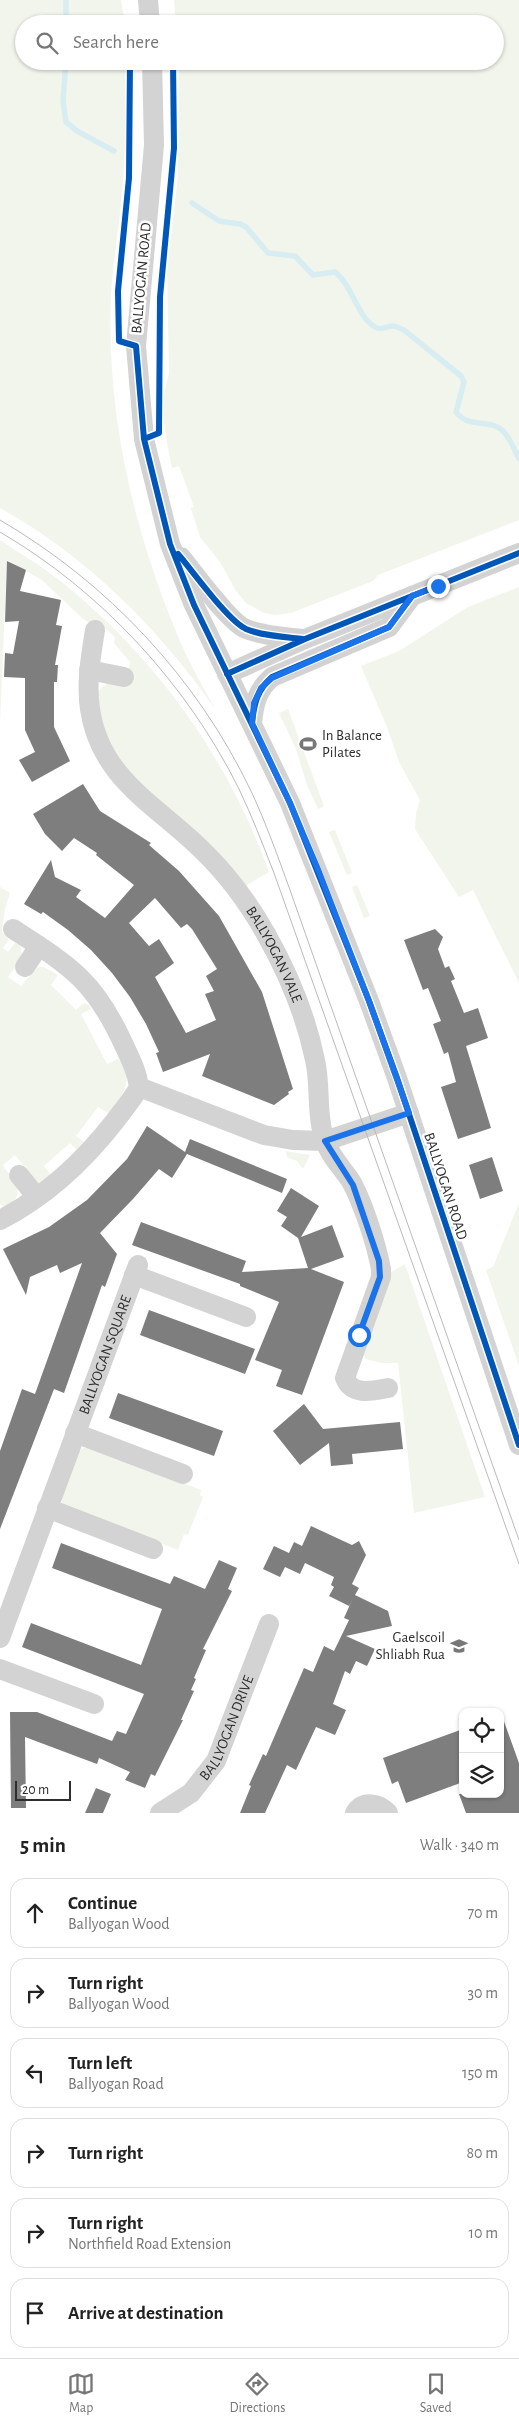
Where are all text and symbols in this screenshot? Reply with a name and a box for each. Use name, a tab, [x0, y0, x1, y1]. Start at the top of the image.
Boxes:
search box	[15, 15, 504, 70]
icon: search	[33, 29, 61, 57]
text: Search here	[73, 33, 159, 52]
street label: BALLYOGAN ROAD	[129, 221, 154, 334]
route end	[427, 575, 450, 598]
place label: In Balance Pilates	[322, 728, 382, 760]
sports icon: In Balance Pilates	[298, 734, 318, 754]
street label: BALLYOGAN VALE	[243, 904, 304, 1005]
street label: BALLYOGAN ROAD	[421, 1131, 470, 1242]
street label: BALLYOGAN SQUARE	[76, 1293, 134, 1417]
route start	[348, 1324, 371, 1347]
place label: Gaelscoil Shliabh Rua	[375, 1630, 445, 1662]
school or university icon: Gaelscoil Shliabh Rua	[449, 1636, 469, 1656]
street label: BALLYOGAN DRIVE	[197, 1673, 256, 1783]
map controls	[459, 1708, 504, 1798]
button: locate	[459, 1708, 504, 1753]
button: layers	[459, 1753, 504, 1798]
scale bar	[15, 1778, 71, 1801]
text: 20 m	[22, 1783, 49, 1797]
text: 5 min	[20, 1835, 66, 1856]
text: Walk · 340 m	[420, 1837, 499, 1853]
text: Continue	[68, 1894, 137, 1913]
icon: ahead	[21, 1899, 49, 1927]
text: 70 m	[467, 1905, 498, 1921]
text: Ballyogan Wood	[68, 1916, 170, 1932]
text: Turn right	[68, 1974, 143, 1993]
icon: right	[21, 1979, 49, 2007]
text: 30 m	[468, 1985, 498, 2001]
text: Ballyogan Wood	[68, 1996, 170, 2012]
text: Turn left	[68, 2054, 132, 2073]
icon: left	[21, 2059, 49, 2087]
text: 150 m	[462, 2065, 498, 2081]
text: Ballyogan Road	[68, 2076, 164, 2092]
icon: right	[21, 2139, 49, 2167]
text: Turn right	[68, 2144, 143, 2163]
text: 80 m	[467, 2145, 498, 2161]
text: Turn right	[68, 2214, 143, 2233]
icon: right	[21, 2219, 49, 2247]
text: 10 m	[469, 2225, 498, 2241]
text: Northfield Road Extension	[68, 2236, 231, 2252]
icon: arrive	[21, 2299, 49, 2327]
text: Arrive at destination	[68, 2304, 224, 2323]
tab: Map	[67, 2370, 95, 2417]
tab: Directions	[230, 2370, 285, 2417]
tab: Saved	[420, 2370, 452, 2417]

